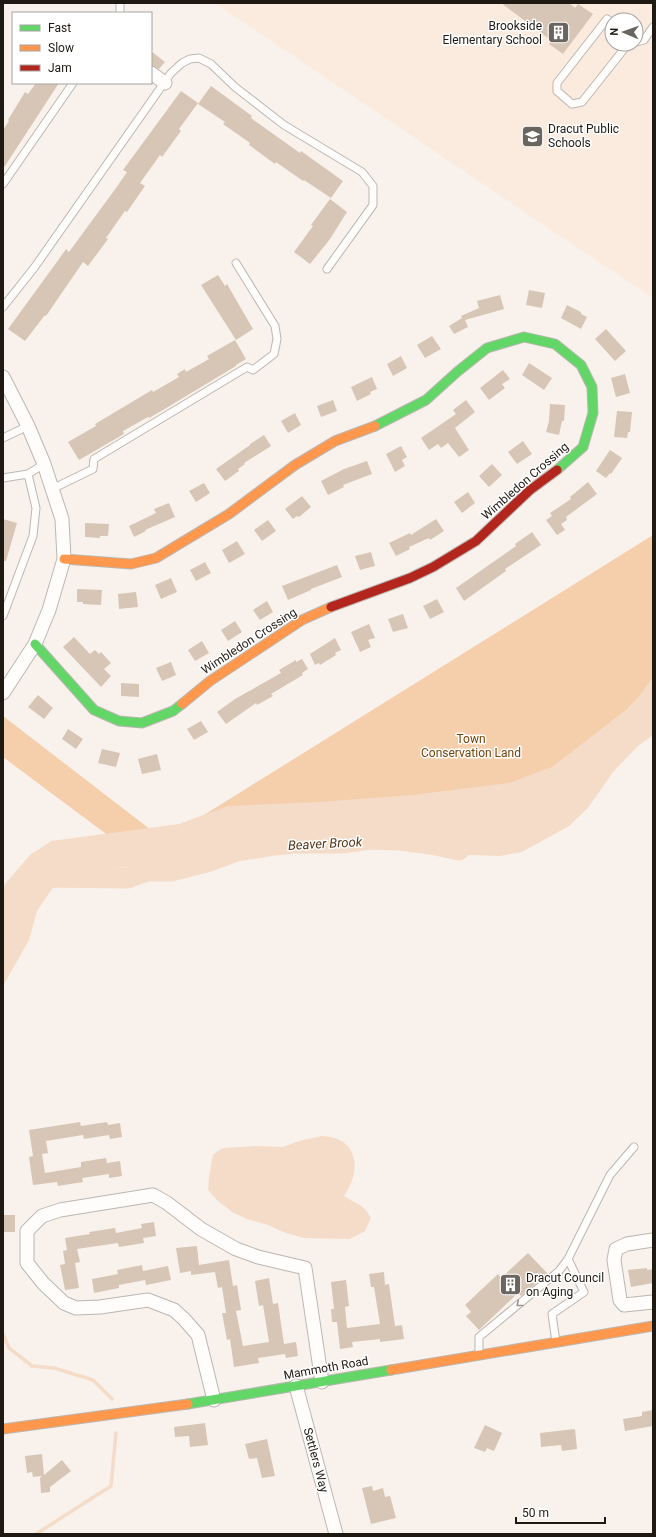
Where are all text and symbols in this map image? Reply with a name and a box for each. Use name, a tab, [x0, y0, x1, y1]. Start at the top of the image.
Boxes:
legend	[12, 12, 152, 84]
north arrow	[604, 12, 644, 52]
place label: Brookside Elementary School	[442, 19, 542, 47]
building icon: Brookside Elementary School	[545, 20, 571, 46]
text: Fast	[48, 21, 71, 35]
text: N	[608, 27, 621, 36]
text: Slow	[48, 41, 74, 55]
text: Jam	[48, 61, 72, 75]
place label: Dracut Public Schools	[548, 122, 619, 150]
school or university icon: Dracut Public Schools	[519, 123, 545, 149]
street label: Wimbledon Crossing	[479, 439, 571, 523]
street label: Wimbledon Crossing	[199, 605, 299, 677]
park label: Town Conservation Land	[421, 732, 521, 760]
water label: Beaver Brook	[288, 834, 363, 853]
place label: Dracut Council on Aging	[526, 1271, 604, 1299]
building icon: Dracut Council on Aging	[498, 1272, 524, 1298]
one-way arrow	[516, 1299, 523, 1306]
street label: Mammoth Road	[282, 1354, 370, 1382]
street label: Settlers Way	[301, 1426, 331, 1494]
scale bar	[516, 1499, 605, 1525]
text: 50 m	[522, 1506, 549, 1520]

